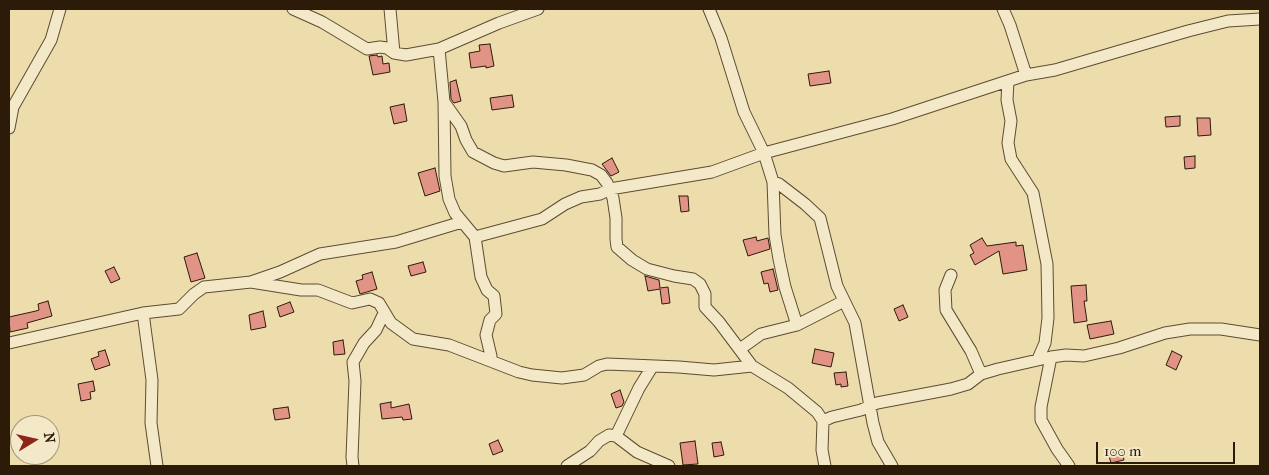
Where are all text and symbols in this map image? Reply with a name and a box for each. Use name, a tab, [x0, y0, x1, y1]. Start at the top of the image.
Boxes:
north arrow	[10, 415, 60, 465]
text: N	[40, 431, 59, 444]
scale bar	[1099, 432, 1238, 464]
text: 100 m	[1104, 442, 1142, 460]

